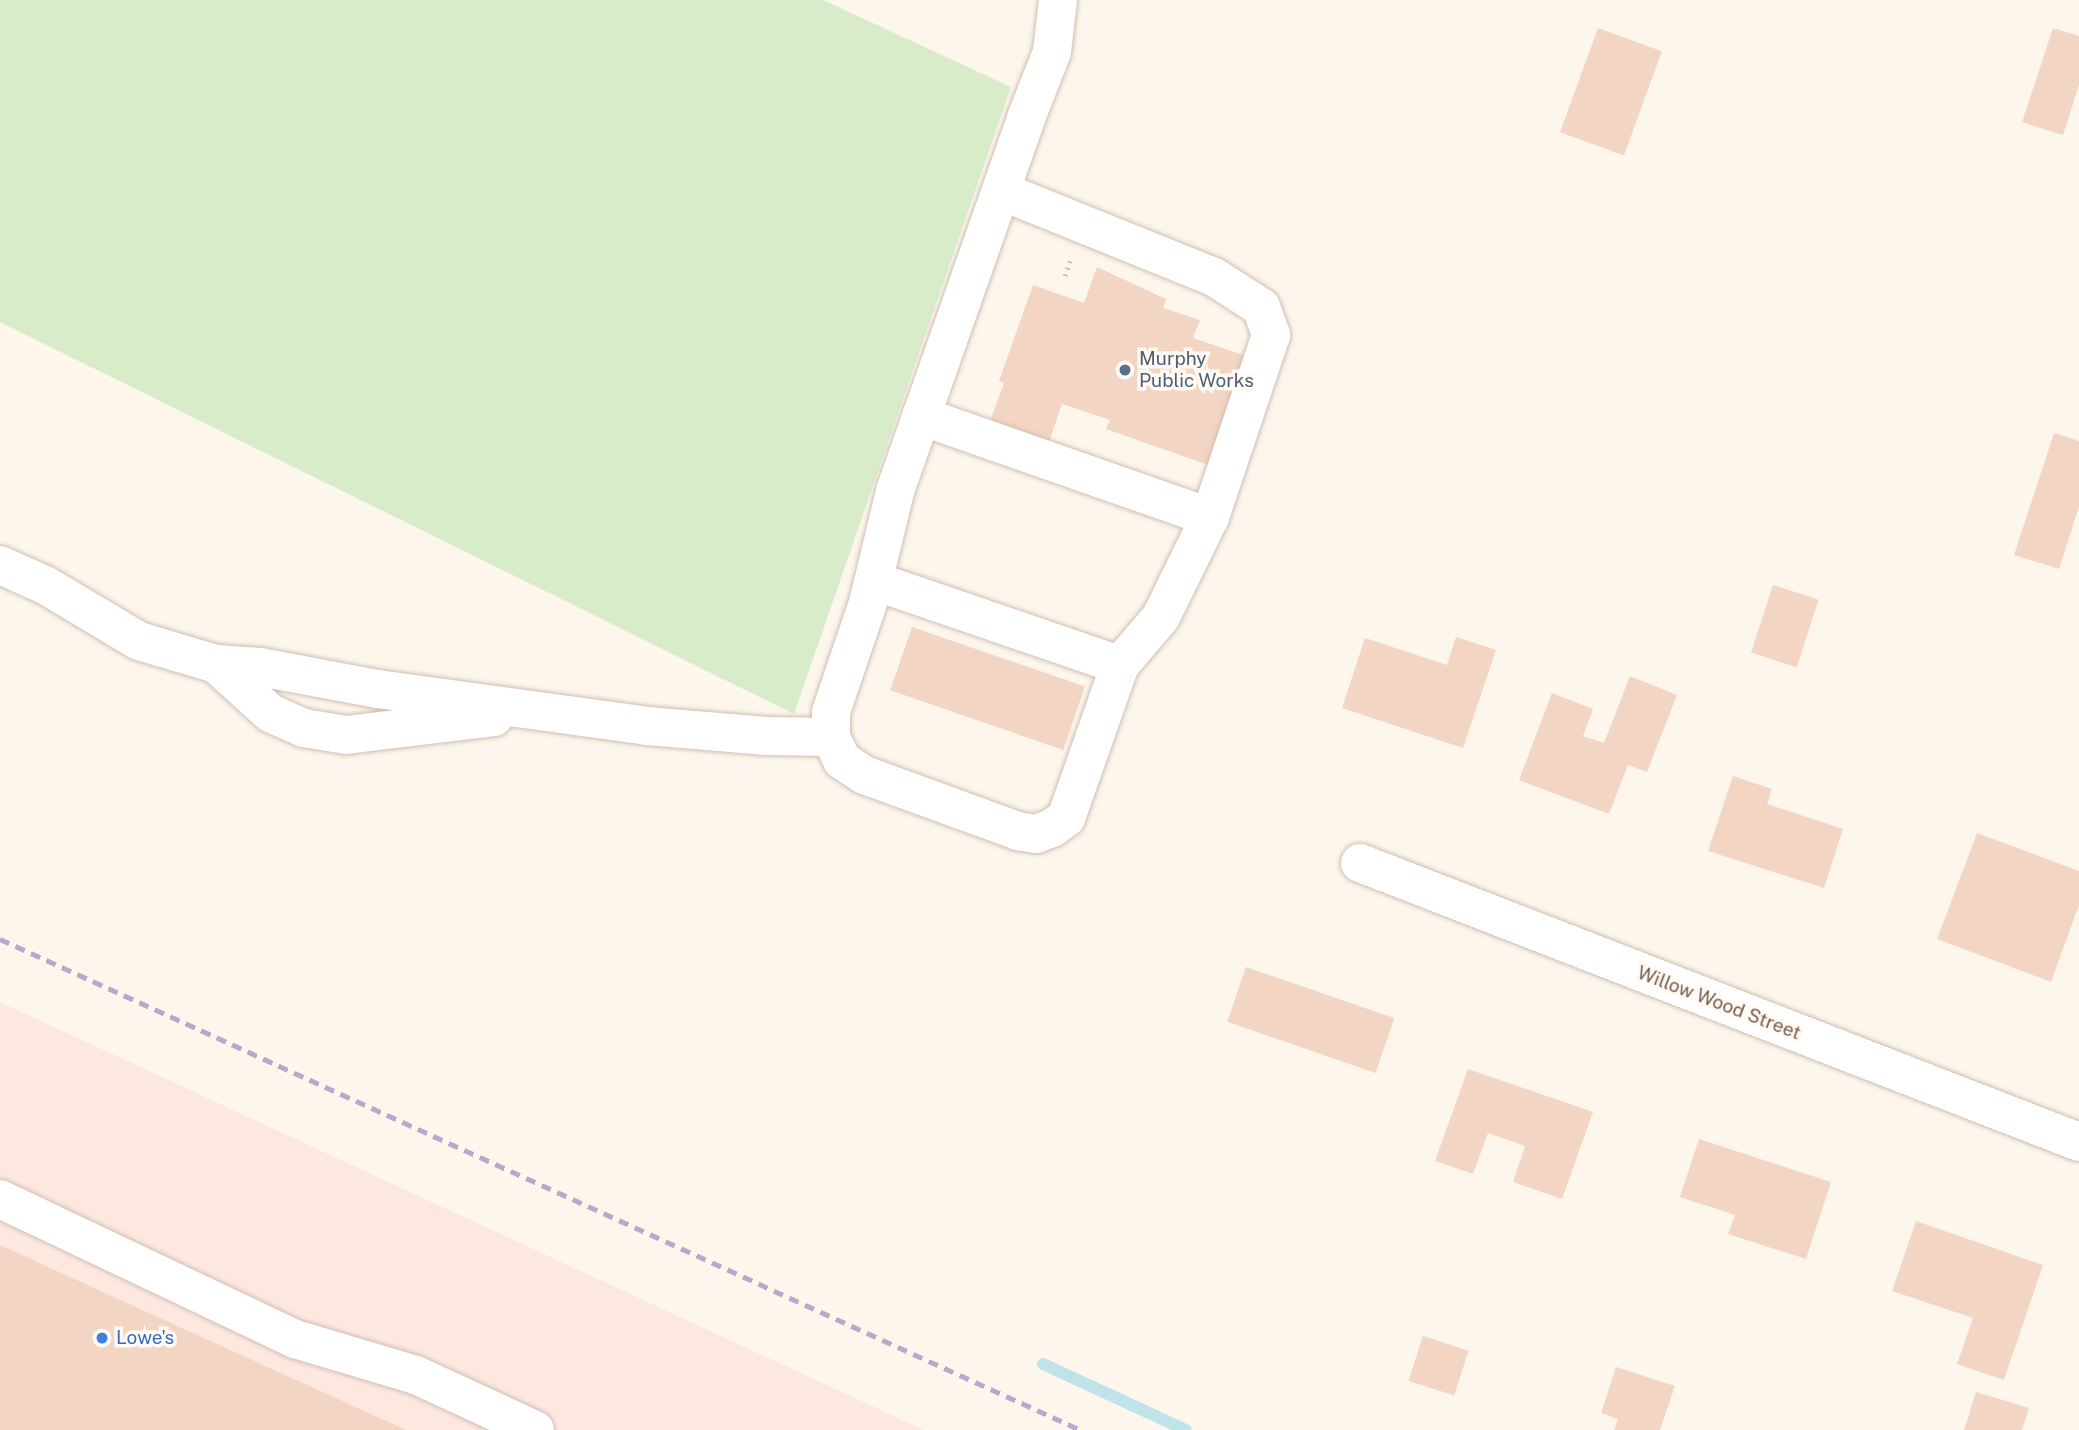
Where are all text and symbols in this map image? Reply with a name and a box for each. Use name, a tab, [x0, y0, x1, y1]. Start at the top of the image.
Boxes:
place label: Murphy Public Works	[1139, 348, 1254, 392]
marker: Murphy Public Works	[1117, 362, 1133, 378]
street label: Willow Wood Street	[1634, 961, 1804, 1045]
place label: Lowe's	[116, 1327, 174, 1349]
marker: Lowe's	[94, 1330, 110, 1346]

